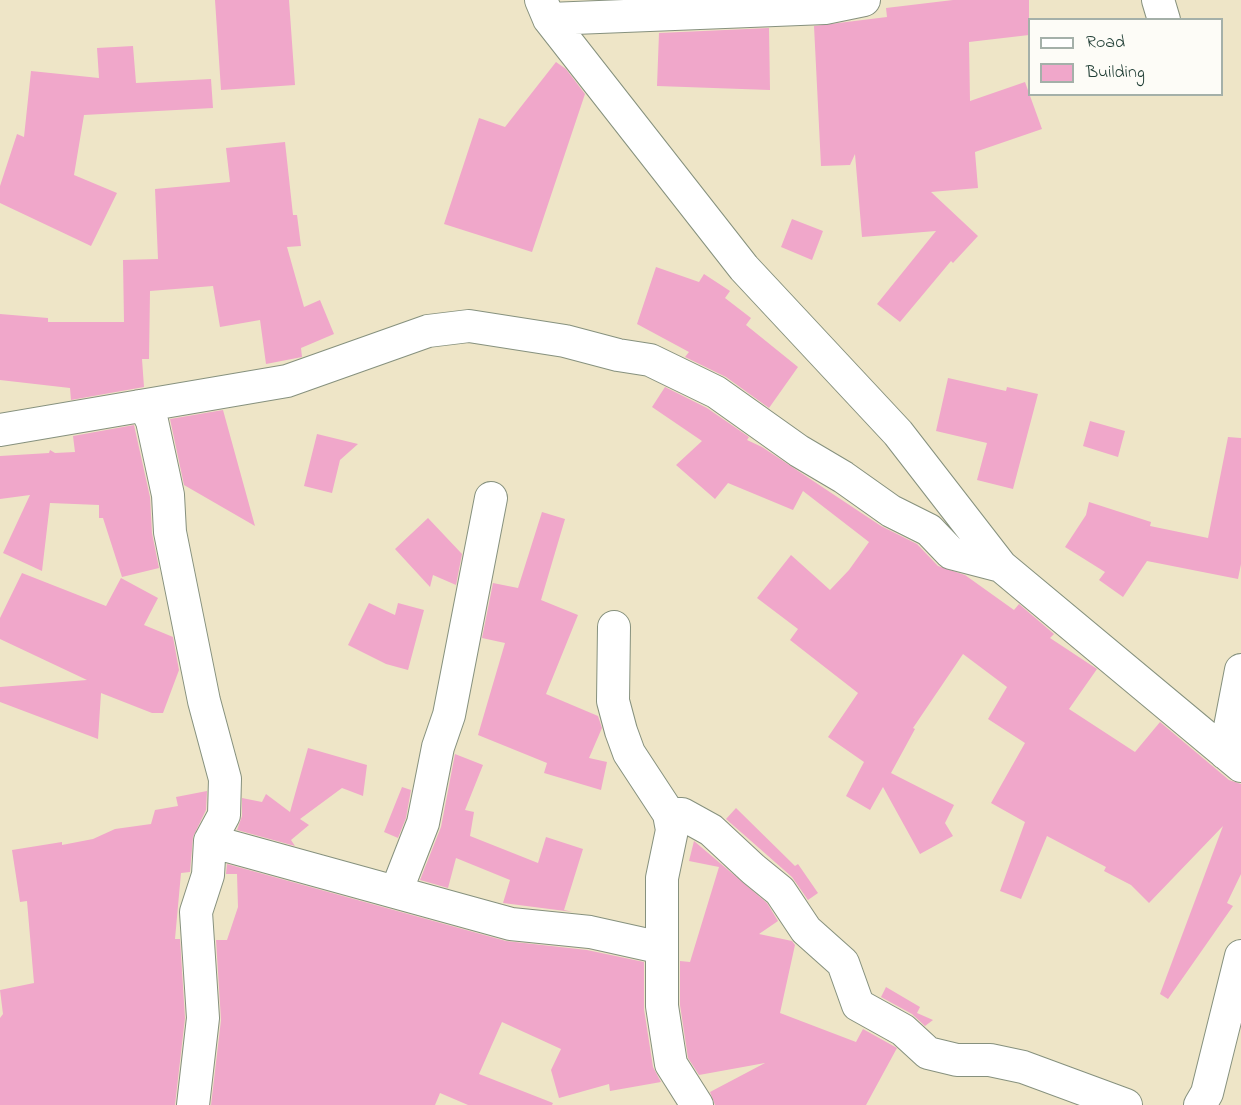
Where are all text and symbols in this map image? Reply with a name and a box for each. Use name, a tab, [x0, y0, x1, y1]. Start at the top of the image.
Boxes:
legend	[1028, 18, 1223, 96]
text: Road	[1086, 30, 1125, 56]
text: Building	[1086, 60, 1145, 86]

